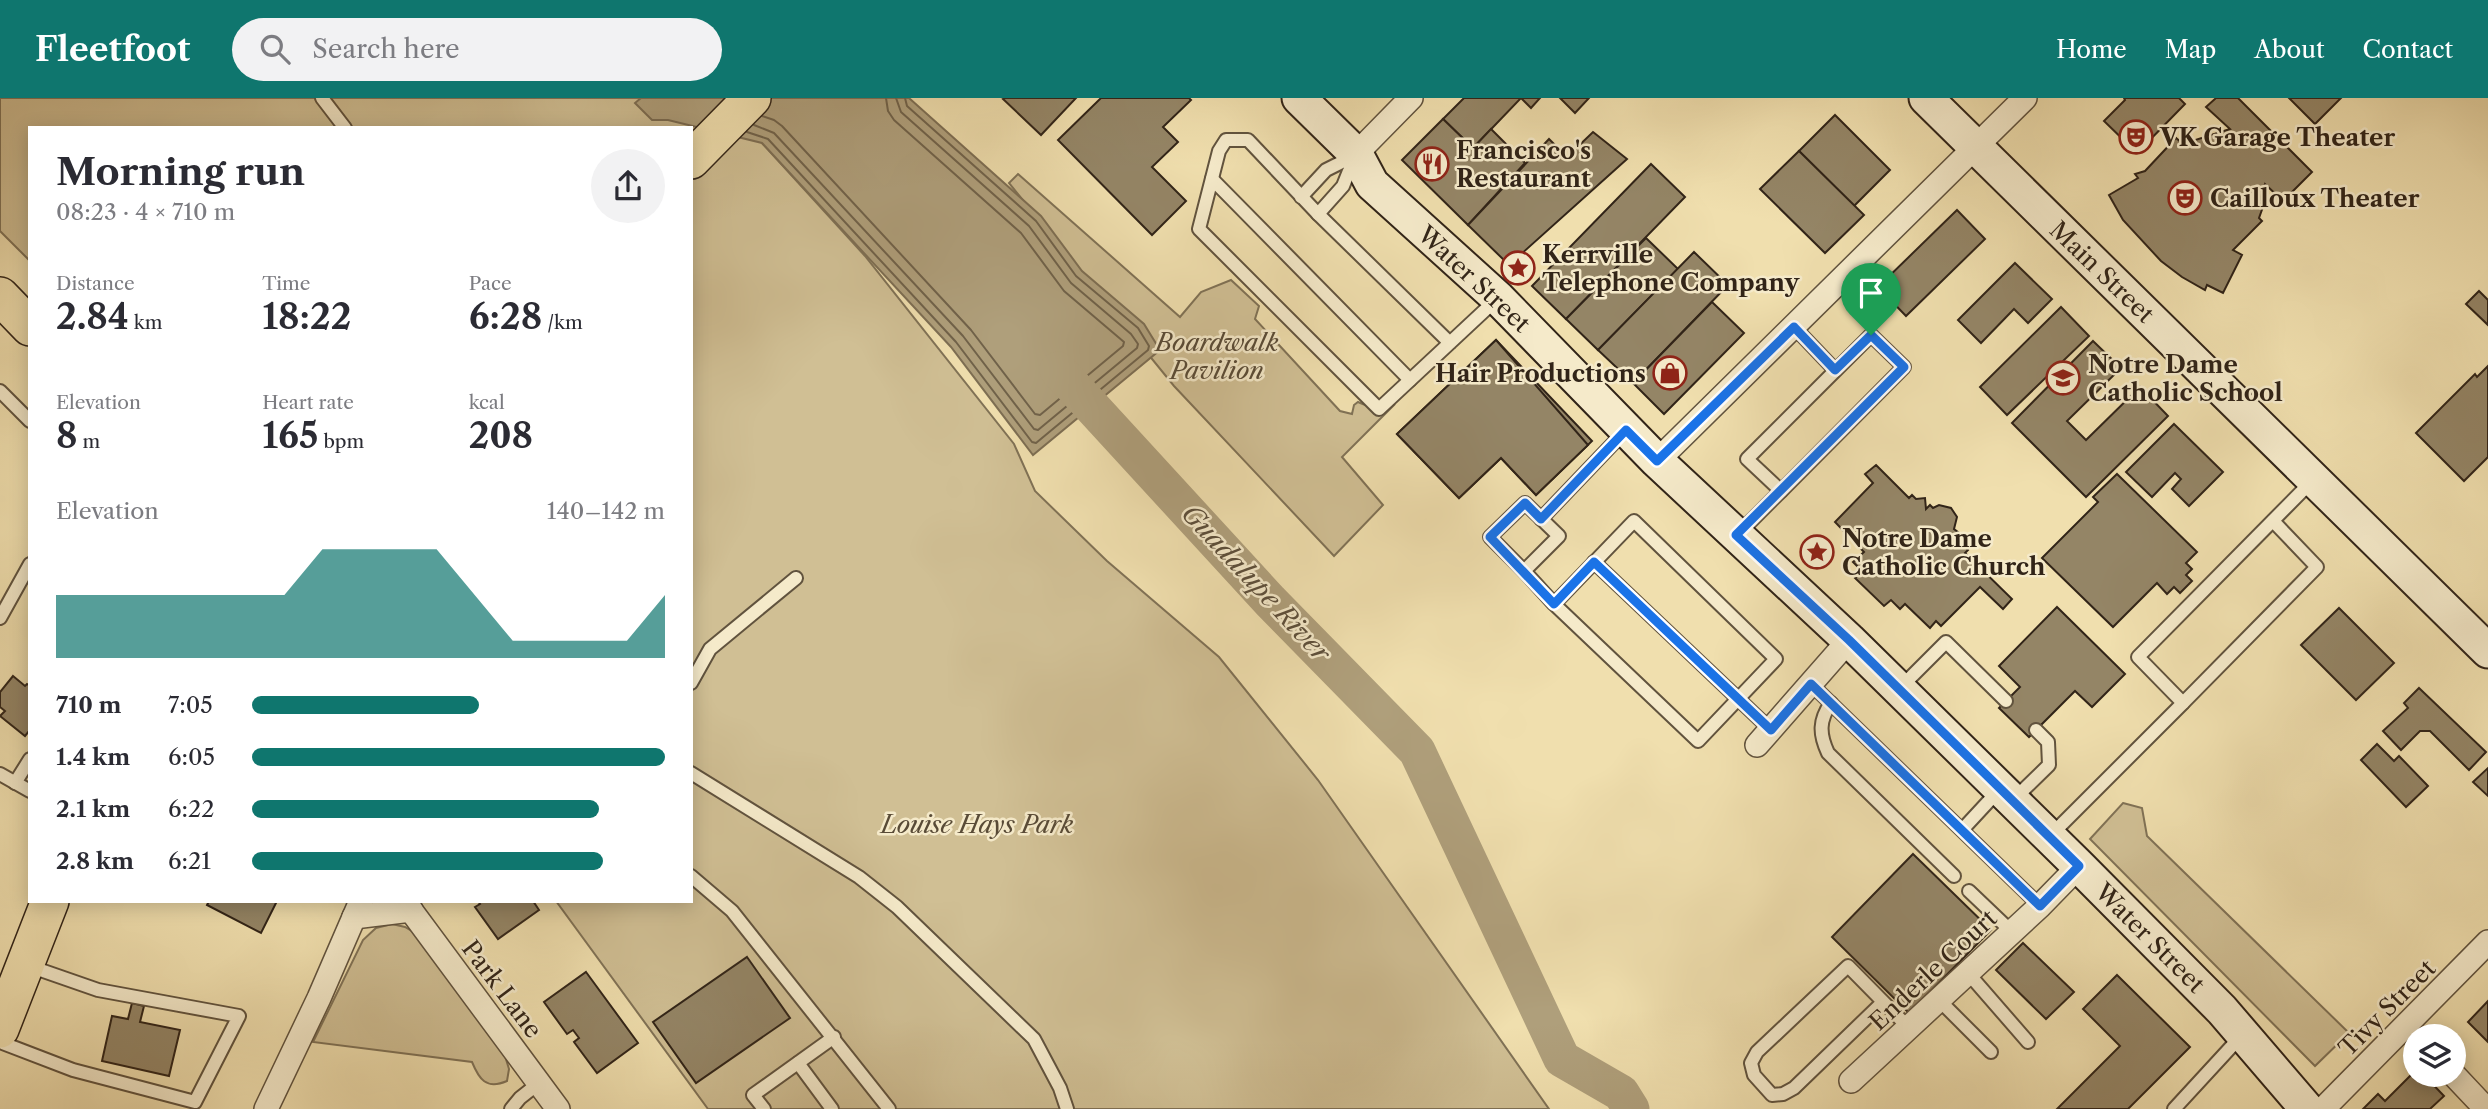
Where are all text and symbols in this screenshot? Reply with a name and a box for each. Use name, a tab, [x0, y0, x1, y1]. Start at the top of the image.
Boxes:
search box	[232, 18, 722, 81]
text: Fleetfoot	[35, 29, 190, 70]
icon: search	[256, 30, 294, 68]
text: Search here	[312, 33, 460, 65]
text: Home	[2056, 35, 2127, 64]
text: Map	[2165, 35, 2216, 64]
text: About	[2254, 35, 2325, 64]
text: Contact	[2363, 35, 2453, 64]
theatre icon: VK Garage Theater	[2117, 118, 2155, 156]
place label: VK Garage Theater	[2159, 123, 2395, 152]
place label: Francisco's Restaurant	[1456, 136, 1591, 193]
restaurant icon: Francisco's Restaurant	[1413, 145, 1451, 183]
text: Morning run	[56, 148, 305, 195]
button: share	[591, 149, 665, 223]
theatre icon: Cailloux Theater	[2166, 179, 2204, 217]
place label: Cailloux Theater	[2210, 184, 2420, 213]
text: 08:23 · 4 × 710 m	[56, 198, 235, 226]
street label: Main Street	[2044, 215, 2160, 329]
street label: Water Street	[1411, 219, 1536, 339]
place label: Kerrville Telephone Company	[1542, 240, 1800, 297]
place icon: Kerrville Telephone Company	[1499, 249, 1537, 287]
pin	[1841, 263, 1901, 335]
text: Distance	[56, 272, 135, 295]
text: Time	[262, 272, 310, 295]
text: Pace	[469, 272, 512, 295]
icon: arrive	[1852, 274, 1890, 312]
text: 2.84	[56, 295, 129, 338]
text: 18:22	[262, 295, 351, 338]
text: 6:28	[469, 295, 542, 338]
text: km	[129, 311, 162, 334]
text: /km	[542, 311, 583, 334]
park label: Boardwalk Pavilion	[1154, 328, 1279, 385]
place label: Notre Dame Catholic School	[2088, 350, 2283, 407]
shop icon: Hair Productions	[1651, 354, 1689, 392]
place label: Hair Productions	[1435, 359, 1646, 388]
school or university icon: Notre Dame Catholic School	[2044, 359, 2082, 397]
text: Elevation	[56, 391, 141, 414]
text: Heart rate	[262, 391, 354, 414]
text: kcal	[469, 391, 505, 414]
text: 8	[56, 414, 78, 457]
text: 165	[262, 414, 318, 457]
text: 208	[469, 414, 533, 457]
text: m	[78, 430, 100, 453]
text: bpm	[318, 430, 364, 453]
text: Elevation	[56, 497, 159, 525]
text: 140–142 m	[547, 497, 665, 525]
water label: Guadalupe River	[1175, 498, 1338, 670]
place label: Notre Dame Catholic Church	[1842, 524, 2046, 581]
place icon: Notre Dame Catholic Church	[1798, 533, 1836, 571]
text: 710 m	[56, 691, 121, 719]
text: 7:05	[168, 691, 213, 719]
text: 1.4 km	[56, 743, 130, 771]
text: 6:05	[168, 743, 215, 771]
text: 2.1 km	[56, 795, 130, 823]
text: 6:22	[168, 795, 214, 823]
park label: Louise Hays Park	[879, 810, 1074, 839]
text: 2.8 km	[56, 847, 134, 875]
text: 6:21	[168, 847, 211, 875]
street label: Water Street	[2089, 877, 2211, 999]
street label: Enderle Court	[1863, 903, 2003, 1036]
street label: Park Lane	[456, 934, 548, 1044]
street label: Tivy Street	[2333, 953, 2442, 1062]
map controls	[2403, 1024, 2466, 1087]
button: layers	[2403, 1024, 2466, 1087]

